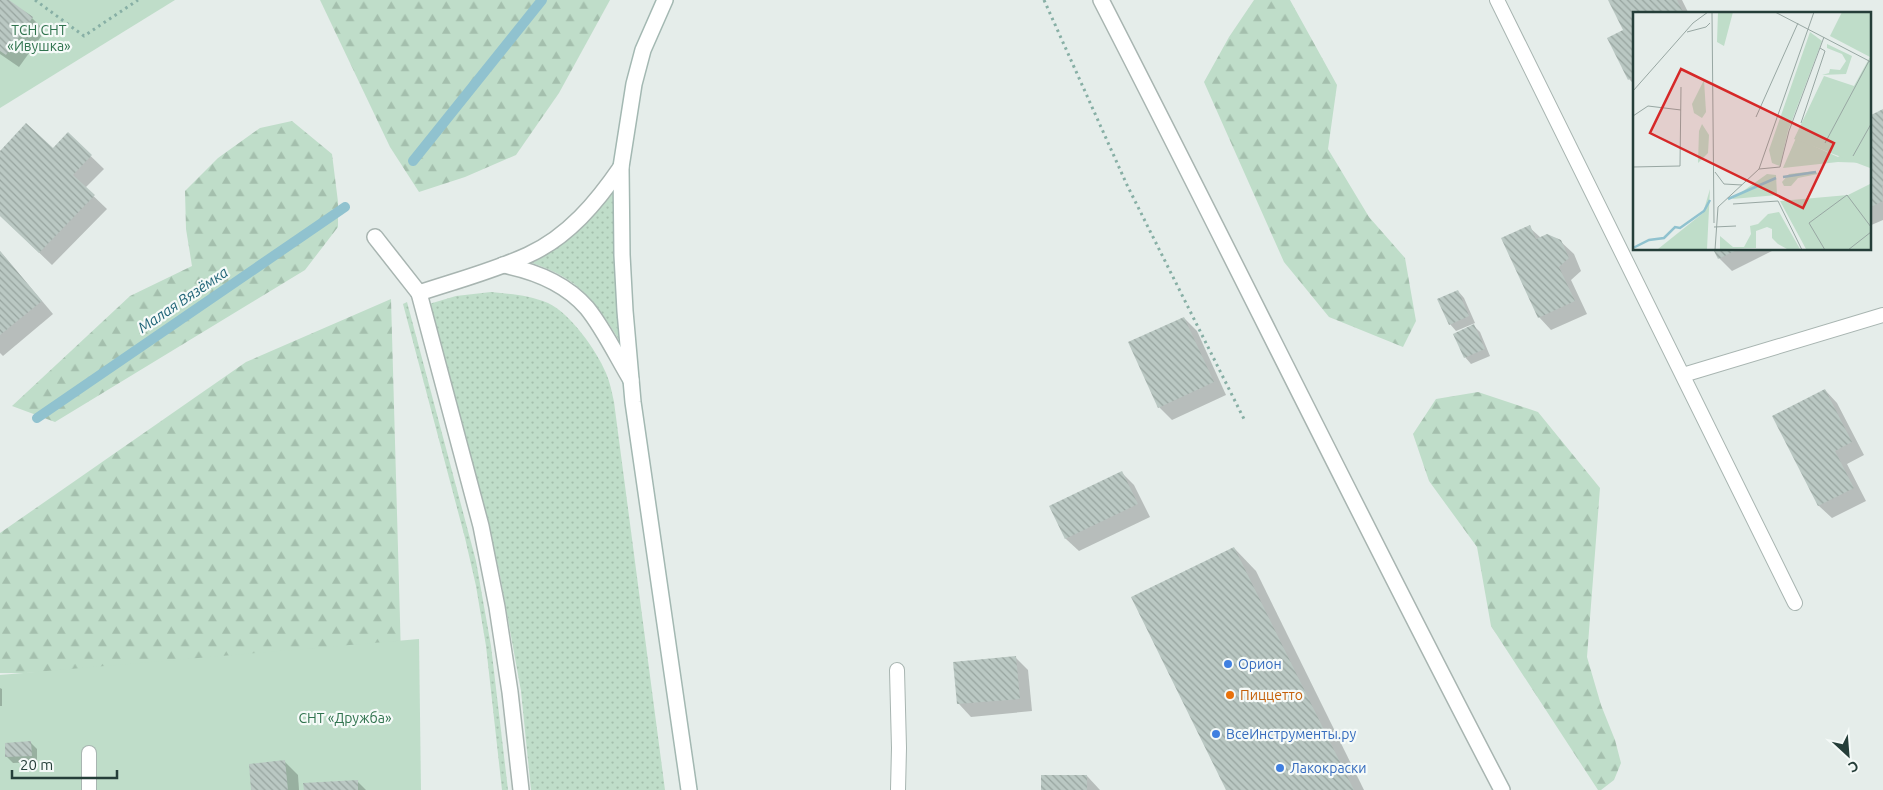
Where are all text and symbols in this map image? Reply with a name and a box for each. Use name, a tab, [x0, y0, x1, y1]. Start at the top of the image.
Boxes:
inset map	[1633, 12, 1870, 250]
park label: ТСН СНТ «Ивушка»	[7, 22, 71, 54]
water label: Малая Вязёмка	[134, 263, 231, 336]
place label: Орион	[1238, 656, 1282, 672]
marker: Орион	[1222, 658, 1234, 670]
place label: Пиццетто	[1240, 687, 1303, 703]
marker: Пиццетто	[1224, 689, 1236, 701]
park label: СНТ «Дружба»	[299, 710, 392, 726]
place label: ВсеИнструменты.ру	[1226, 726, 1356, 742]
marker: ВсеИнструменты.ру	[1210, 728, 1222, 740]
north arrow	[1823, 730, 1873, 780]
scale bar	[12, 748, 118, 780]
text: 20 m	[20, 756, 53, 773]
text: С	[1846, 758, 1861, 776]
place label: Лакокраски	[1290, 760, 1367, 776]
marker: Лакокраски	[1274, 762, 1286, 774]

